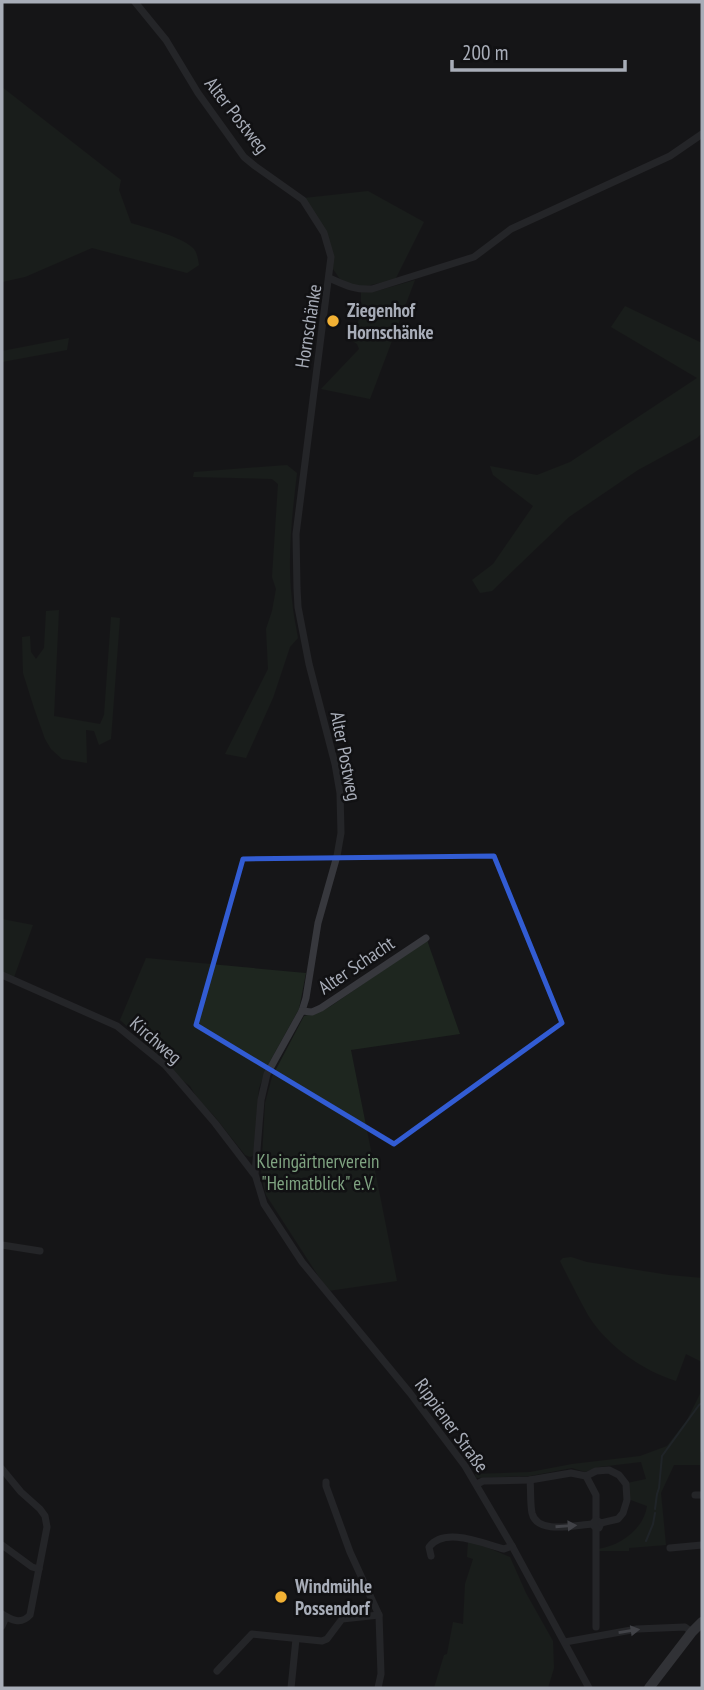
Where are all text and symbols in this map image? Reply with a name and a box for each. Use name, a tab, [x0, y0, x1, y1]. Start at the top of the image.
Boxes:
scale bar	[452, 28, 625, 72]
text: 200 m	[462, 39, 508, 66]
street label: Alter Postweg	[200, 72, 274, 158]
street label: Hornschänke	[290, 282, 326, 370]
place label: Ziegenhof Hornschänke	[347, 298, 434, 344]
marker: Ziegenhof Hornschänke	[325, 313, 341, 329]
street label: Alter Postweg	[326, 709, 366, 803]
street label: Alter Schacht	[313, 930, 399, 999]
street label: Kirchweg	[125, 1011, 187, 1069]
park label: Kleingärtnerverein "Heimatblick" e.V.	[257, 1149, 379, 1195]
street label: Rippiener Straße	[410, 1373, 494, 1477]
one-way arrow	[556, 1520, 578, 1531]
place label: Windmühle Possendorf	[294, 1574, 372, 1620]
marker: Windmühle Possendorf	[273, 1589, 289, 1605]
one-way arrow	[618, 1625, 640, 1636]

